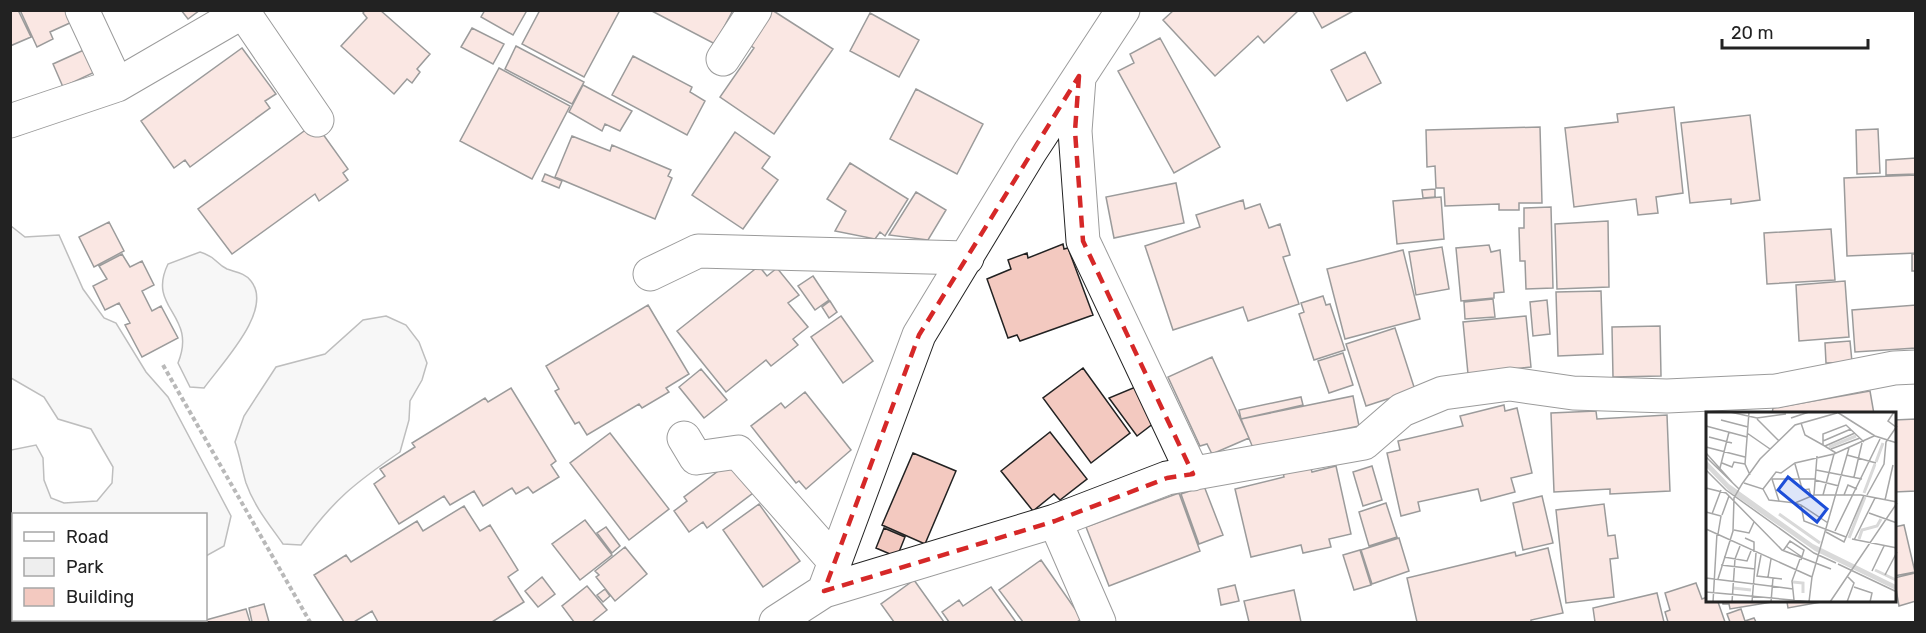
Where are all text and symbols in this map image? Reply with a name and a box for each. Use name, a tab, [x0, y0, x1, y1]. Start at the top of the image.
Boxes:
scale bar	[1722, 12, 1868, 50]
text: 20 m	[1731, 22, 1773, 44]
inset map	[1706, 412, 1896, 603]
legend	[12, 513, 207, 621]
text: Road	[66, 526, 109, 548]
text: Park	[66, 556, 104, 578]
text: Building	[66, 586, 134, 608]

